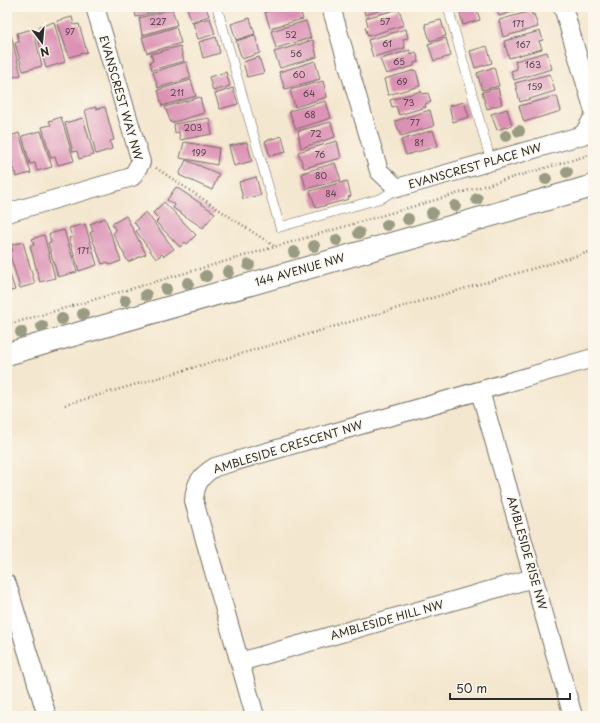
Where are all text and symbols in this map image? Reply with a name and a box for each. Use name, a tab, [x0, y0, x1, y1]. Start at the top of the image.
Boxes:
house number: 227	[150, 14, 166, 28]
house number: 57	[380, 14, 390, 28]
house number: 171	[512, 16, 524, 30]
north arrow	[22, 22, 62, 62]
house number: 97	[65, 24, 75, 38]
house number: 52	[285, 27, 297, 41]
street label: EVANSCREST WAY NW	[96, 33, 147, 162]
house number: 61	[382, 36, 392, 50]
house number: 167	[516, 37, 531, 51]
text: N	[38, 43, 51, 62]
house number: 56	[290, 46, 302, 60]
house number: 65	[393, 54, 405, 68]
house number: 163	[525, 57, 541, 71]
house number: 60	[293, 67, 306, 81]
house number: 69	[396, 74, 408, 88]
house number: 159	[527, 79, 543, 93]
house number: 211	[170, 85, 184, 99]
house number: 64	[303, 86, 315, 100]
house number: 73	[404, 95, 414, 109]
house number: 68	[304, 107, 316, 121]
house number: 77	[410, 115, 420, 129]
house number: 203	[184, 120, 202, 134]
house number: 72	[310, 126, 322, 140]
house number: 81	[414, 135, 424, 149]
street label: EVANSCREST PLACE NW	[406, 138, 544, 193]
house number: 199	[192, 145, 207, 159]
house number: 76	[315, 147, 325, 161]
house number: 80	[315, 168, 328, 182]
house number: 84	[325, 186, 337, 200]
house number: 171	[77, 243, 89, 257]
street label: 144 AVENUE NW	[253, 249, 347, 290]
street label: AMBLESIDE CRESCENT NW	[211, 416, 365, 477]
street label: AMBLESIDE RISE NW	[503, 494, 552, 612]
street label: AMBLESIDE HILL NW	[328, 595, 446, 644]
scale bar	[450, 675, 570, 701]
text: 50 m	[456, 679, 487, 697]

